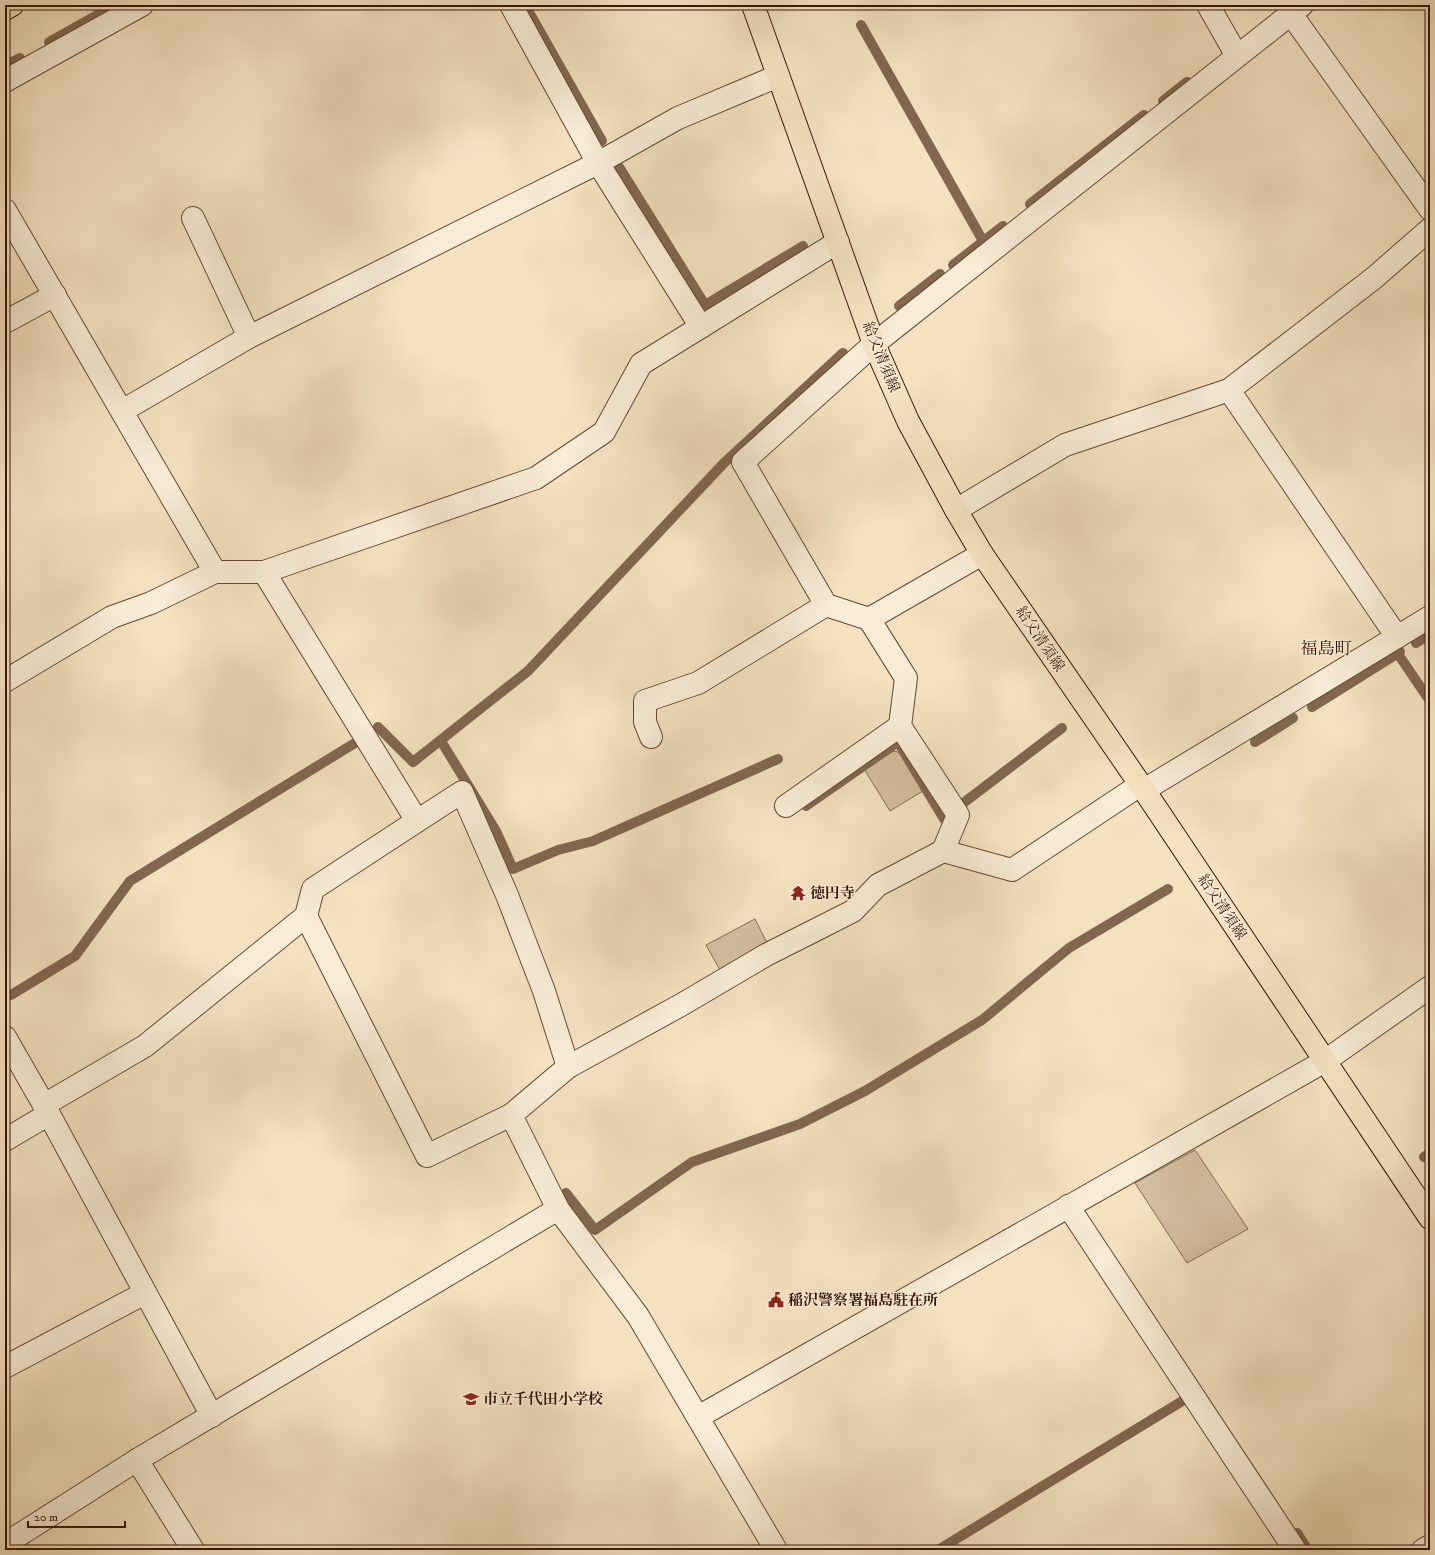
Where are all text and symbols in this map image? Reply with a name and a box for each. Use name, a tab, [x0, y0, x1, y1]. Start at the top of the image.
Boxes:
street label: 給父清須線	[858, 319, 904, 395]
street label: 給父清須線	[1011, 603, 1069, 675]
district label: 福島町	[1301, 638, 1352, 660]
street label: 給父清須線	[1193, 871, 1251, 943]
temple icon: 徳円寺	[789, 884, 807, 902]
place label: 徳円寺	[810, 884, 855, 903]
public building icon: 稲沢警察署福島駐在所	[767, 1291, 785, 1309]
place label: 稲沢警察署福島駐在所	[788, 1291, 938, 1310]
school or university icon: 市立千代田小学校	[462, 1390, 480, 1408]
place label: 市立千代田小学校	[483, 1390, 603, 1409]
scale bar	[28, 1503, 125, 1529]
text: 20 m	[34, 1510, 58, 1525]

